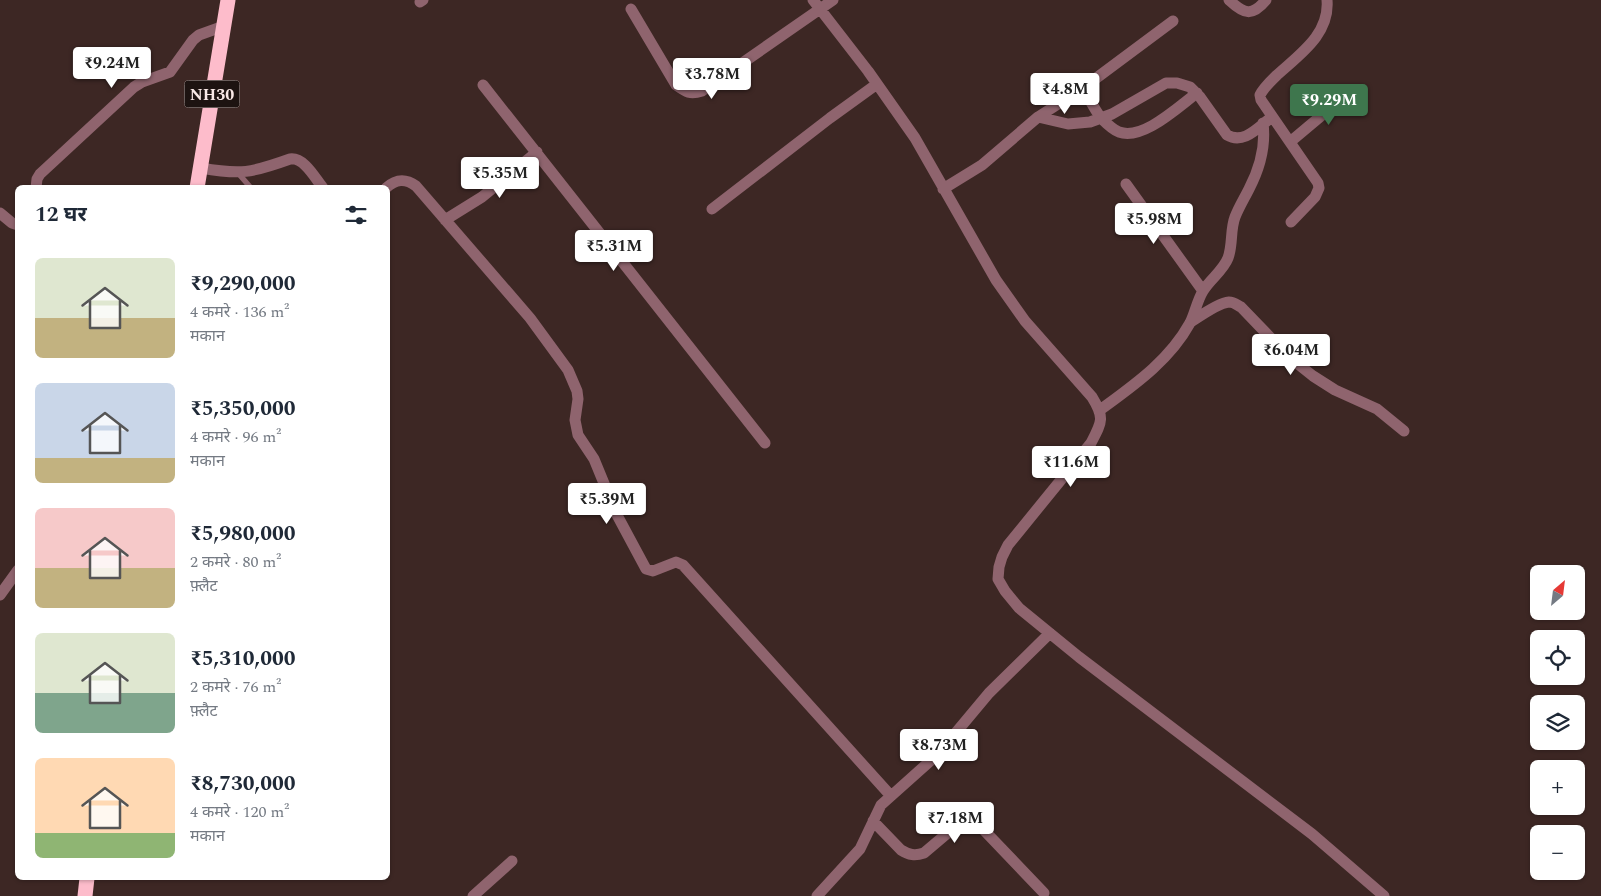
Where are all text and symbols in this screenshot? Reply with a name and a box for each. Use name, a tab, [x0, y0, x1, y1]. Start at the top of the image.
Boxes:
pin: ₹9.24M	[71, 46, 153, 89]
text: ₹9.24M	[84, 51, 140, 75]
pin: ₹3.78M	[671, 58, 753, 100]
text: ₹3.78M	[684, 62, 740, 86]
pin: ₹4.8M	[1030, 72, 1100, 115]
text: ₹4.8M	[1041, 77, 1089, 101]
road number: NH30	[184, 80, 240, 108]
pin: ₹9.29M	[1288, 84, 1370, 126]
text: ₹9.29M	[1301, 88, 1357, 112]
pin: ₹5.35M	[459, 156, 541, 199]
text: ₹5.35M	[472, 161, 528, 185]
text: 12 घर	[35, 199, 87, 231]
icon: filters	[342, 201, 370, 229]
pin: ₹5.98M	[1113, 202, 1195, 245]
text: ₹5.98M	[1126, 207, 1182, 231]
pin: ₹5.31M	[573, 230, 655, 272]
text: ₹5.31M	[586, 234, 642, 258]
text: ₹9,290,000	[190, 268, 296, 300]
icon: home	[75, 278, 135, 338]
text: 4 कमरे · 136 m²	[190, 300, 289, 324]
text: मकान	[190, 324, 225, 348]
pin: ₹6.04M	[1250, 334, 1332, 376]
text: ₹6.04M	[1263, 338, 1319, 362]
text: ₹5,350,000	[190, 393, 296, 425]
icon: home	[75, 403, 135, 463]
text: 4 कमरे · 96 m²	[190, 425, 281, 449]
pin: ₹11.6M	[1030, 446, 1112, 488]
text: मकान	[190, 449, 225, 473]
text: ₹11.6M	[1043, 450, 1099, 474]
pin: ₹5.39M	[566, 482, 648, 525]
text: ₹5.39M	[579, 487, 635, 511]
text: ₹5,980,000	[190, 518, 296, 550]
icon: home	[75, 528, 135, 588]
text: 2 कमरे · 80 m²	[190, 550, 281, 574]
north arrow	[1530, 565, 1585, 620]
map controls	[1530, 565, 1585, 880]
text: फ़्लैट	[190, 574, 218, 598]
button: locate	[1530, 630, 1585, 685]
text: ₹5,310,000	[190, 643, 296, 675]
icon: home	[75, 653, 135, 713]
text: 2 कमरे · 76 m²	[190, 675, 281, 699]
button: layers	[1530, 695, 1585, 750]
text: फ़्लैट	[190, 699, 218, 723]
pin: ₹8.73M	[898, 728, 980, 771]
text: ₹8.73M	[911, 733, 967, 757]
button: +	[1530, 760, 1585, 815]
text: ₹8,730,000	[190, 768, 296, 800]
icon: home	[75, 778, 135, 838]
text: 4 कमरे · 120 m²	[190, 800, 289, 824]
pin: ₹7.18M	[914, 802, 996, 844]
text: ₹7.18M	[927, 806, 983, 830]
text: मकान	[190, 824, 225, 848]
button: −	[1530, 825, 1585, 880]

